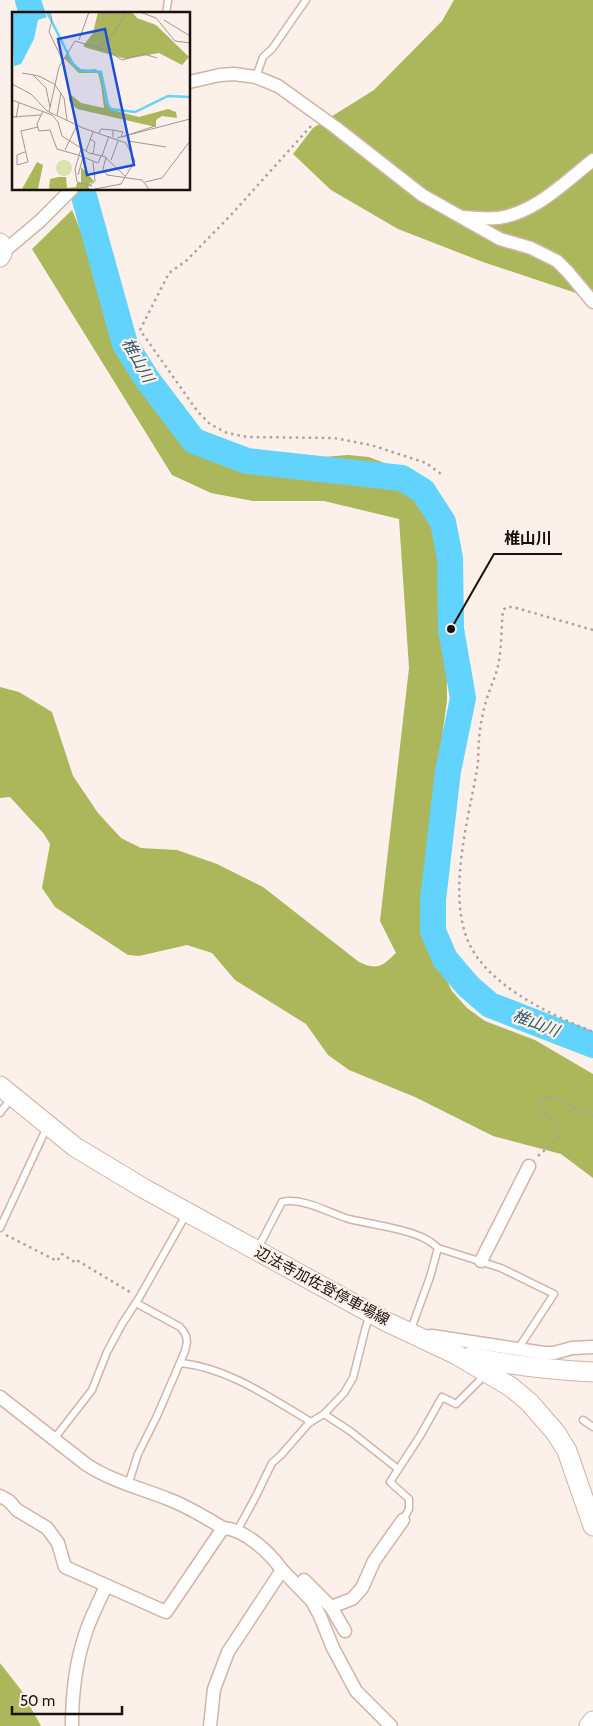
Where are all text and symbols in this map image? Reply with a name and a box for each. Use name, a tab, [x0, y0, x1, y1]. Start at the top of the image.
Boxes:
inset map	[12, 12, 190, 190]
water label: 椎山川	[118, 334, 159, 387]
callout: 椎山川	[494, 523, 562, 554]
text: 椎山川	[504, 529, 552, 548]
water label: 椎山川	[510, 1006, 564, 1041]
street label: 辺法寺加佐登停車場線	[252, 1243, 392, 1329]
scale bar	[12, 1684, 122, 1716]
text: 50 m	[20, 1692, 55, 1710]

